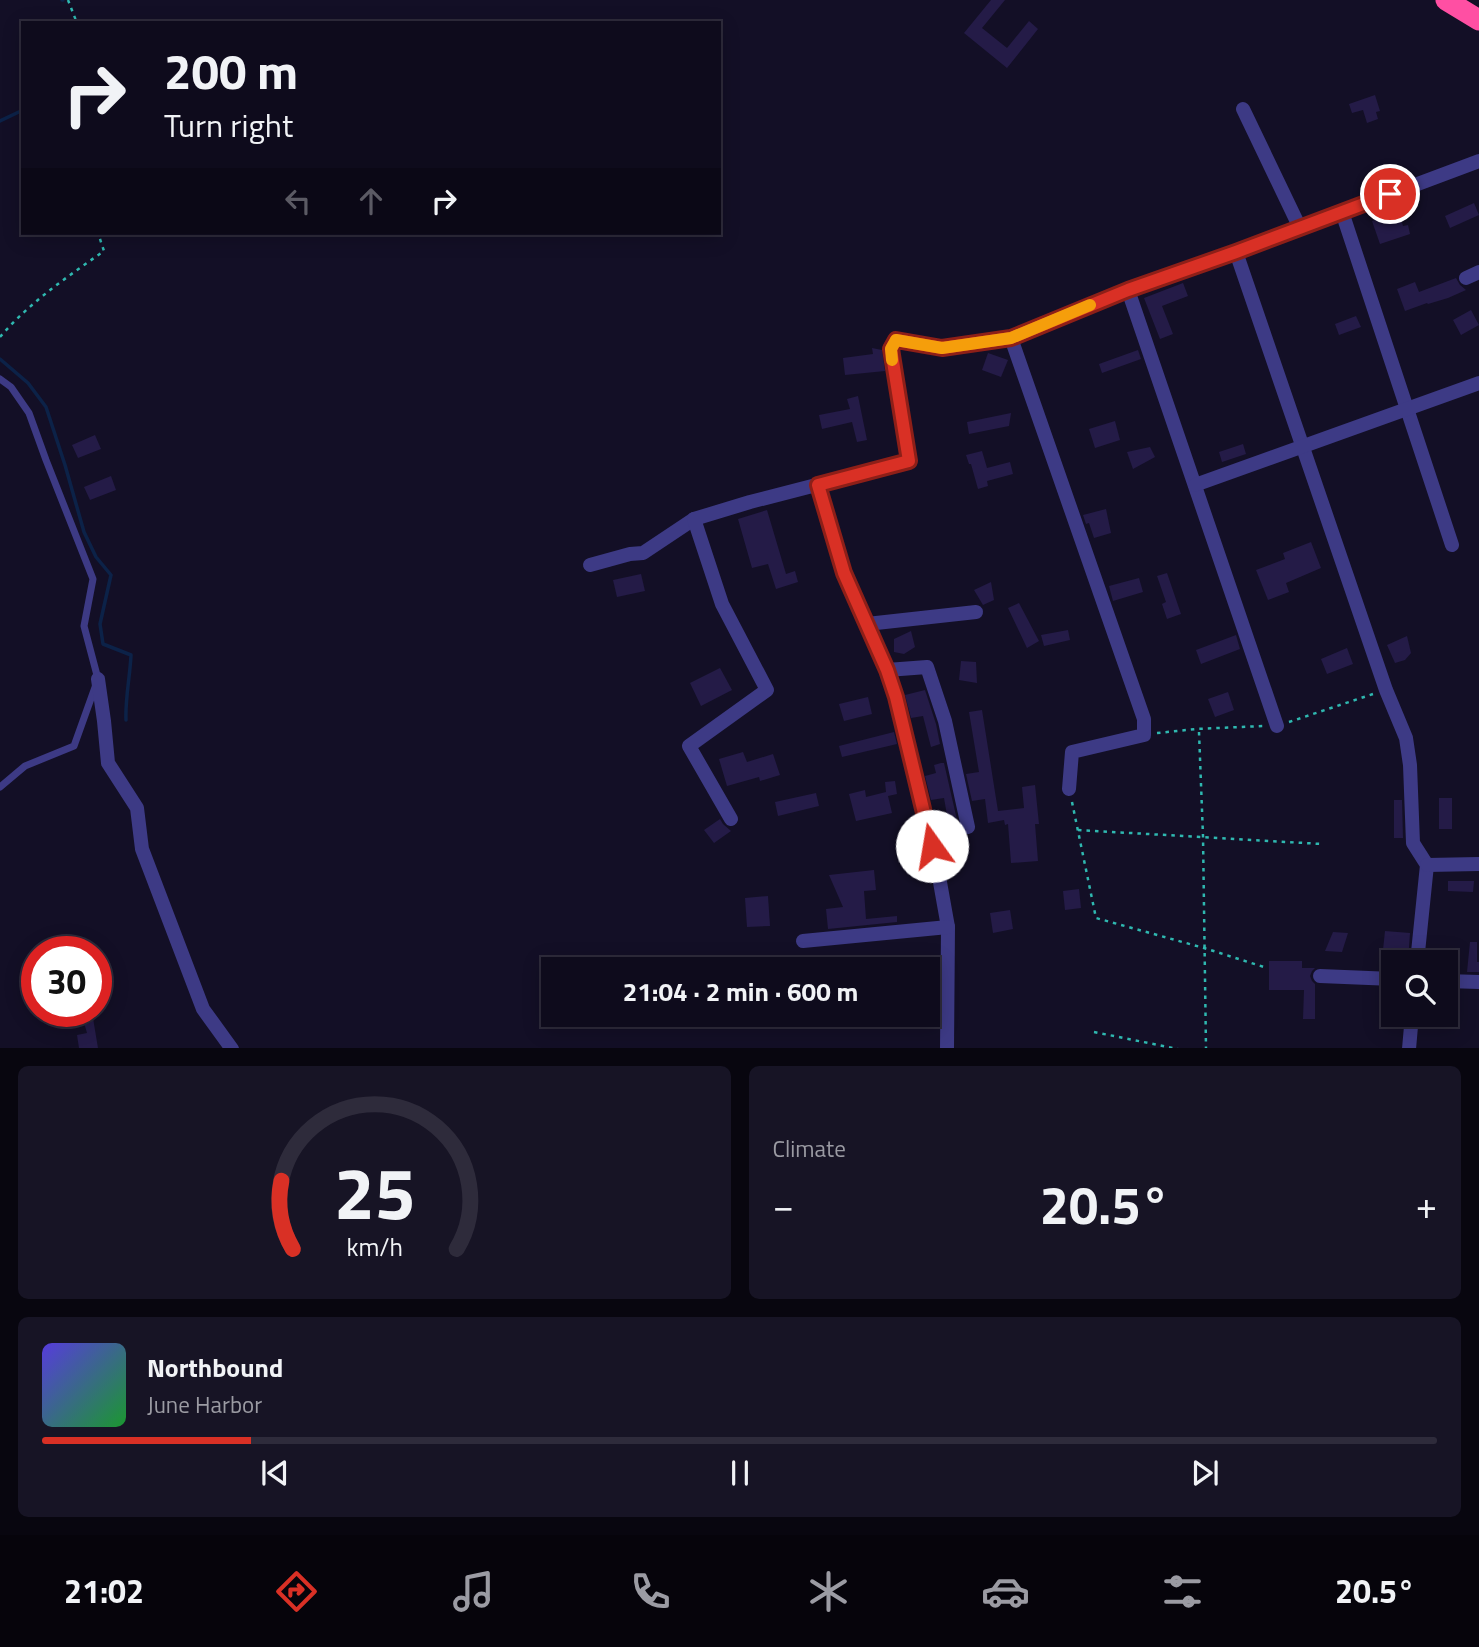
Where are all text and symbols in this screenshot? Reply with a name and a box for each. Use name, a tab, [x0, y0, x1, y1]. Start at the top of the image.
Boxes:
text: 200 m	[164, 33, 298, 108]
icon: right	[49, 49, 140, 140]
text: Turn right	[164, 101, 293, 149]
pin	[1360, 164, 1420, 224]
icon: arrive	[1371, 175, 1409, 213]
icon: left	[279, 182, 317, 220]
icon: ahead	[352, 182, 390, 220]
icon: right	[425, 182, 463, 220]
position arrow	[895, 809, 969, 883]
speed limit sign: 30	[21, 936, 112, 1027]
map controls	[1381, 950, 1458, 1027]
button: search	[1381, 950, 1458, 1027]
text: 21:04 · 2 min · 600 m	[623, 972, 858, 1011]
text: Climate	[773, 1131, 846, 1166]
text: 25	[333, 1137, 415, 1247]
text: 20.5°	[1040, 1165, 1170, 1244]
text: −	[773, 1176, 794, 1234]
text: +	[1416, 1176, 1437, 1234]
text: km/h	[346, 1227, 403, 1265]
text: Northbound	[147, 1348, 283, 1387]
text: June Harbor	[147, 1387, 262, 1422]
icon: previous	[256, 1454, 294, 1492]
icon: pause	[721, 1454, 759, 1492]
icon: next	[1186, 1454, 1224, 1492]
text: 21:02	[64, 1567, 144, 1615]
icon: directions	[272, 1567, 321, 1616]
icon: music	[449, 1567, 498, 1616]
icon: phone	[626, 1567, 675, 1616]
icon: climate	[804, 1567, 853, 1616]
icon: car	[981, 1567, 1030, 1616]
icon: filters	[1158, 1567, 1207, 1616]
text: 20.5°	[1335, 1567, 1415, 1615]

